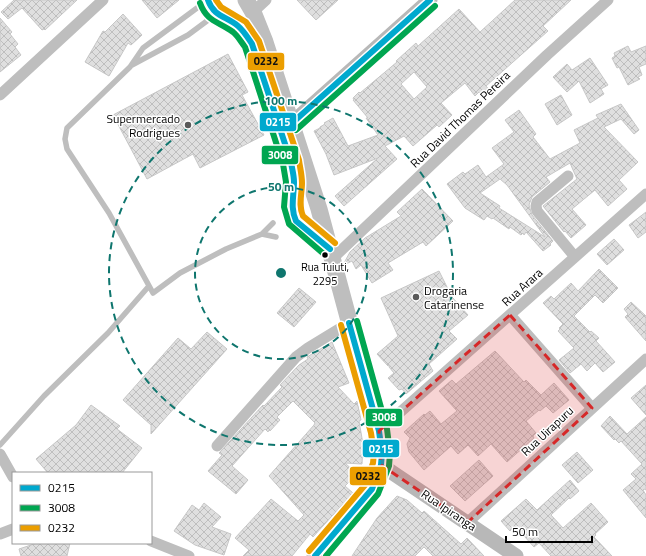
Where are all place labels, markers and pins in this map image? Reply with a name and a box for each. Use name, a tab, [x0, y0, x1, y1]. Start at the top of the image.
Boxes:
place label: Supermercado Rodrigues	[107, 109, 180, 142]
marker: Supermercado Rodrigues	[183, 120, 193, 130]
marker: Rua Tuiuti, 2295	[320, 250, 330, 260]
place label: Rua Tuiuti, 2295	[301, 259, 349, 289]
centre of rings	[274, 266, 288, 280]
place label: Drogaria Catarinense	[424, 281, 484, 314]
marker: Drogaria Catarinense	[411, 292, 421, 302]

